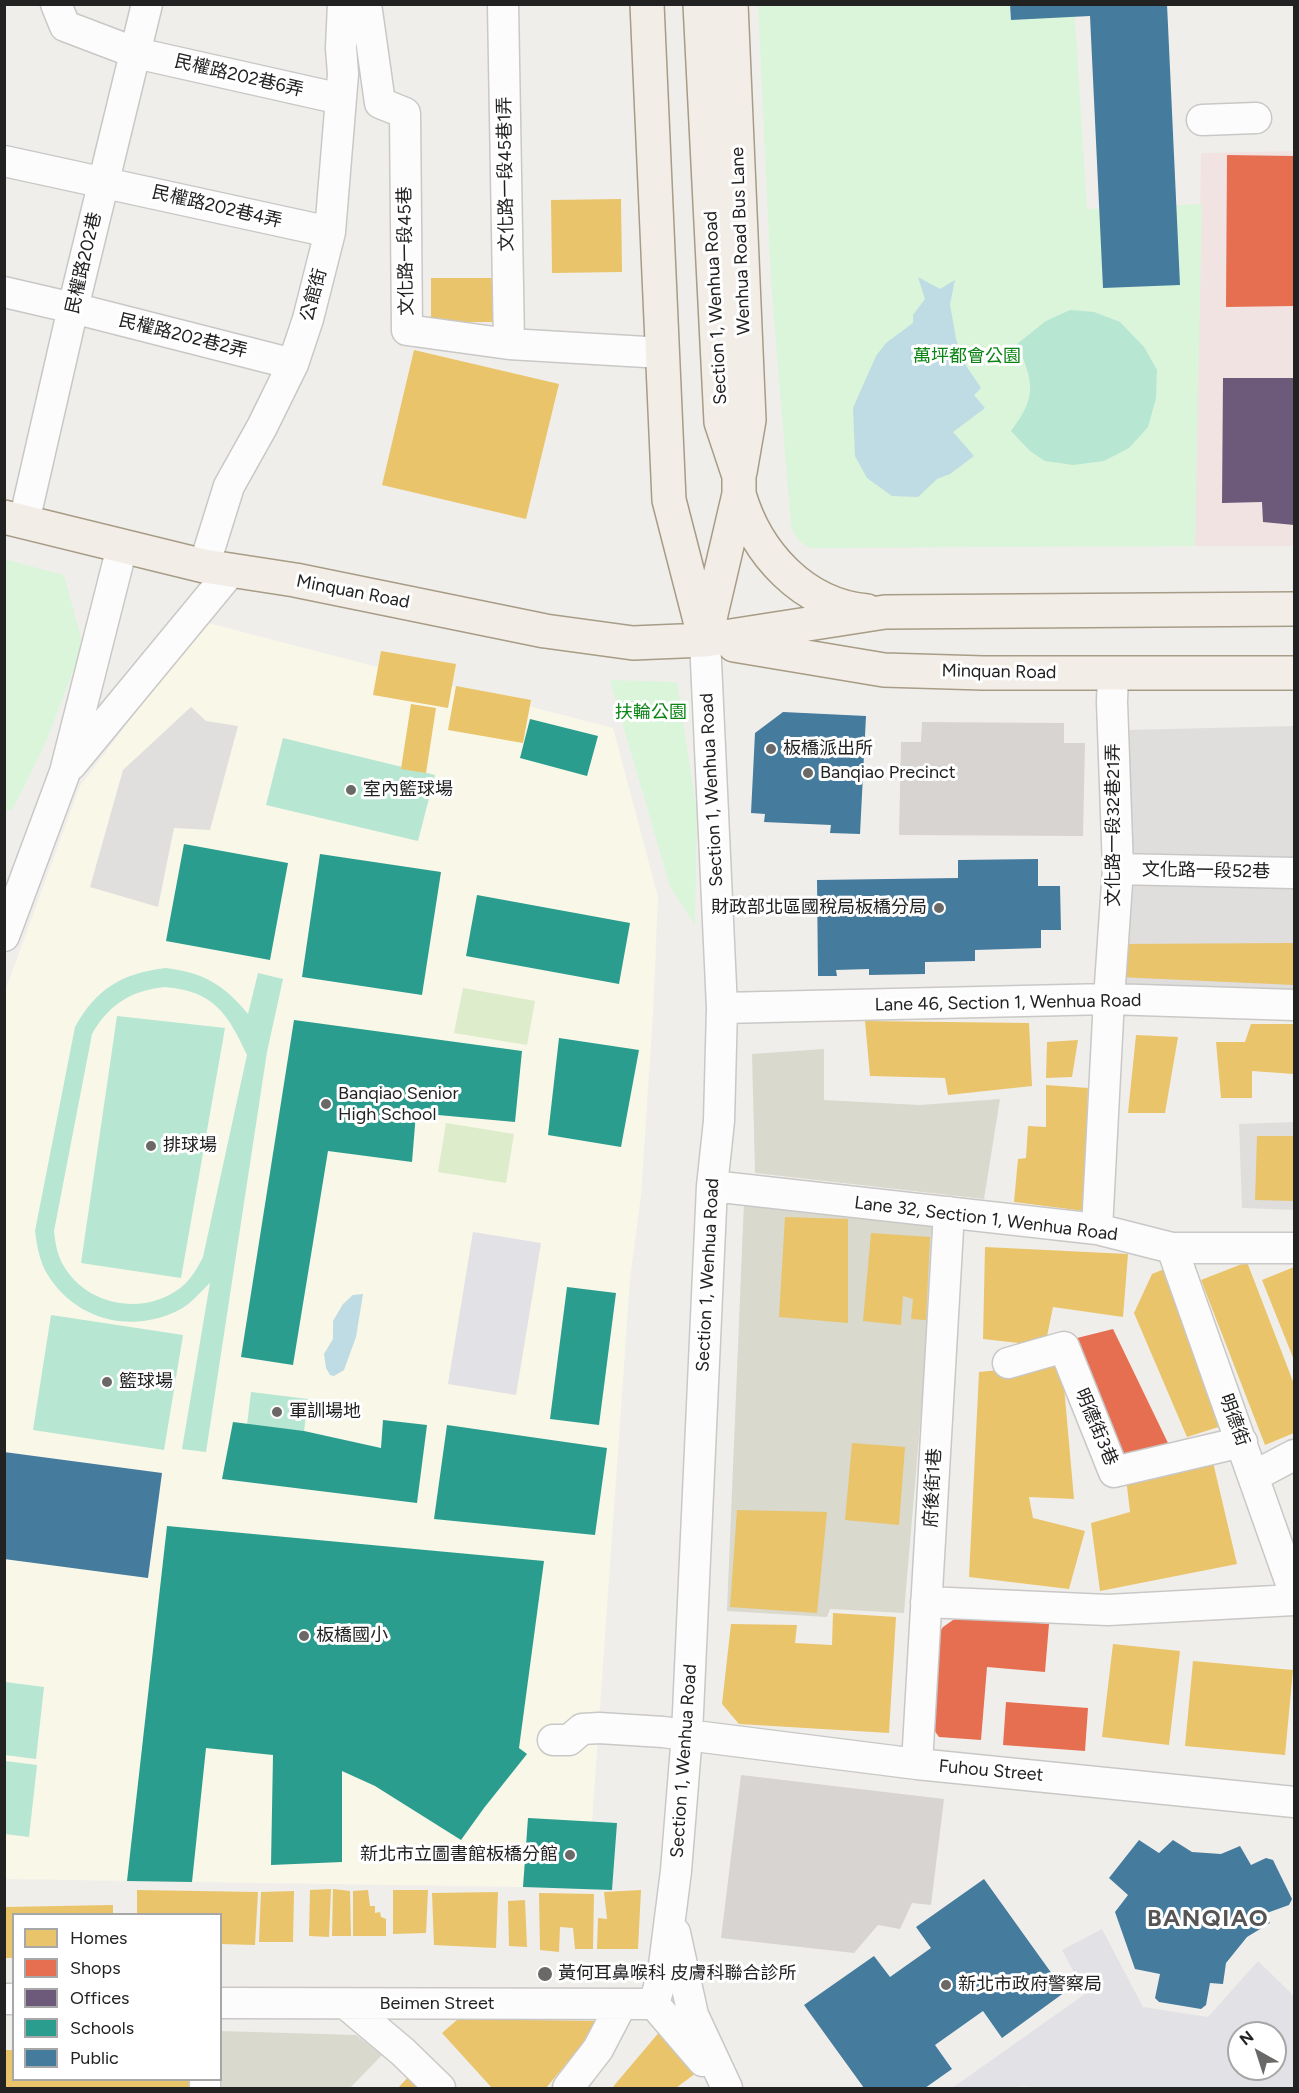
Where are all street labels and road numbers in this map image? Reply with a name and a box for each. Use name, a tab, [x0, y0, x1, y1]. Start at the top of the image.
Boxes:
street label: 民權路202巷6弄	[172, 51, 306, 101]
street label: 文化路一段45巷1弄	[494, 96, 518, 252]
street label: Wenhua Road Bus Lane	[727, 147, 755, 335]
street label: 民權路202巷4弄	[150, 182, 284, 232]
street label: 文化路一段45巷	[394, 186, 418, 316]
street label: 民權路202巷	[62, 210, 106, 316]
street label: Section 1, Wenhua Road	[700, 211, 732, 405]
street label: 公館街	[297, 266, 331, 324]
street label: 民權路202巷2弄	[116, 310, 250, 362]
street label: Minquan Road	[294, 570, 412, 614]
street label: Minquan Road	[941, 660, 1057, 684]
street label: Section 1, Wenhua Road	[696, 693, 728, 887]
street label: 文化路一段32巷21弄	[1103, 743, 1125, 907]
street label: 文化路一段52巷	[1142, 859, 1270, 883]
street label: Lane 46, Section 1, Wenhua Road	[874, 990, 1142, 1016]
street label: Section 1, Wenhua Road	[692, 1178, 724, 1372]
street label: Lane 32, Section 1, Wenhua Road	[853, 1192, 1119, 1246]
street label: 明德街3巷	[1070, 1385, 1122, 1469]
street label: 明德街	[1215, 1391, 1253, 1449]
street label: 府後街1巷	[920, 1448, 946, 1528]
street label: Section 1, Wenhua Road	[666, 1663, 702, 1859]
street label: Fuhou Street	[938, 1756, 1044, 1786]
street label: Beimen Street	[379, 1993, 495, 2015]

